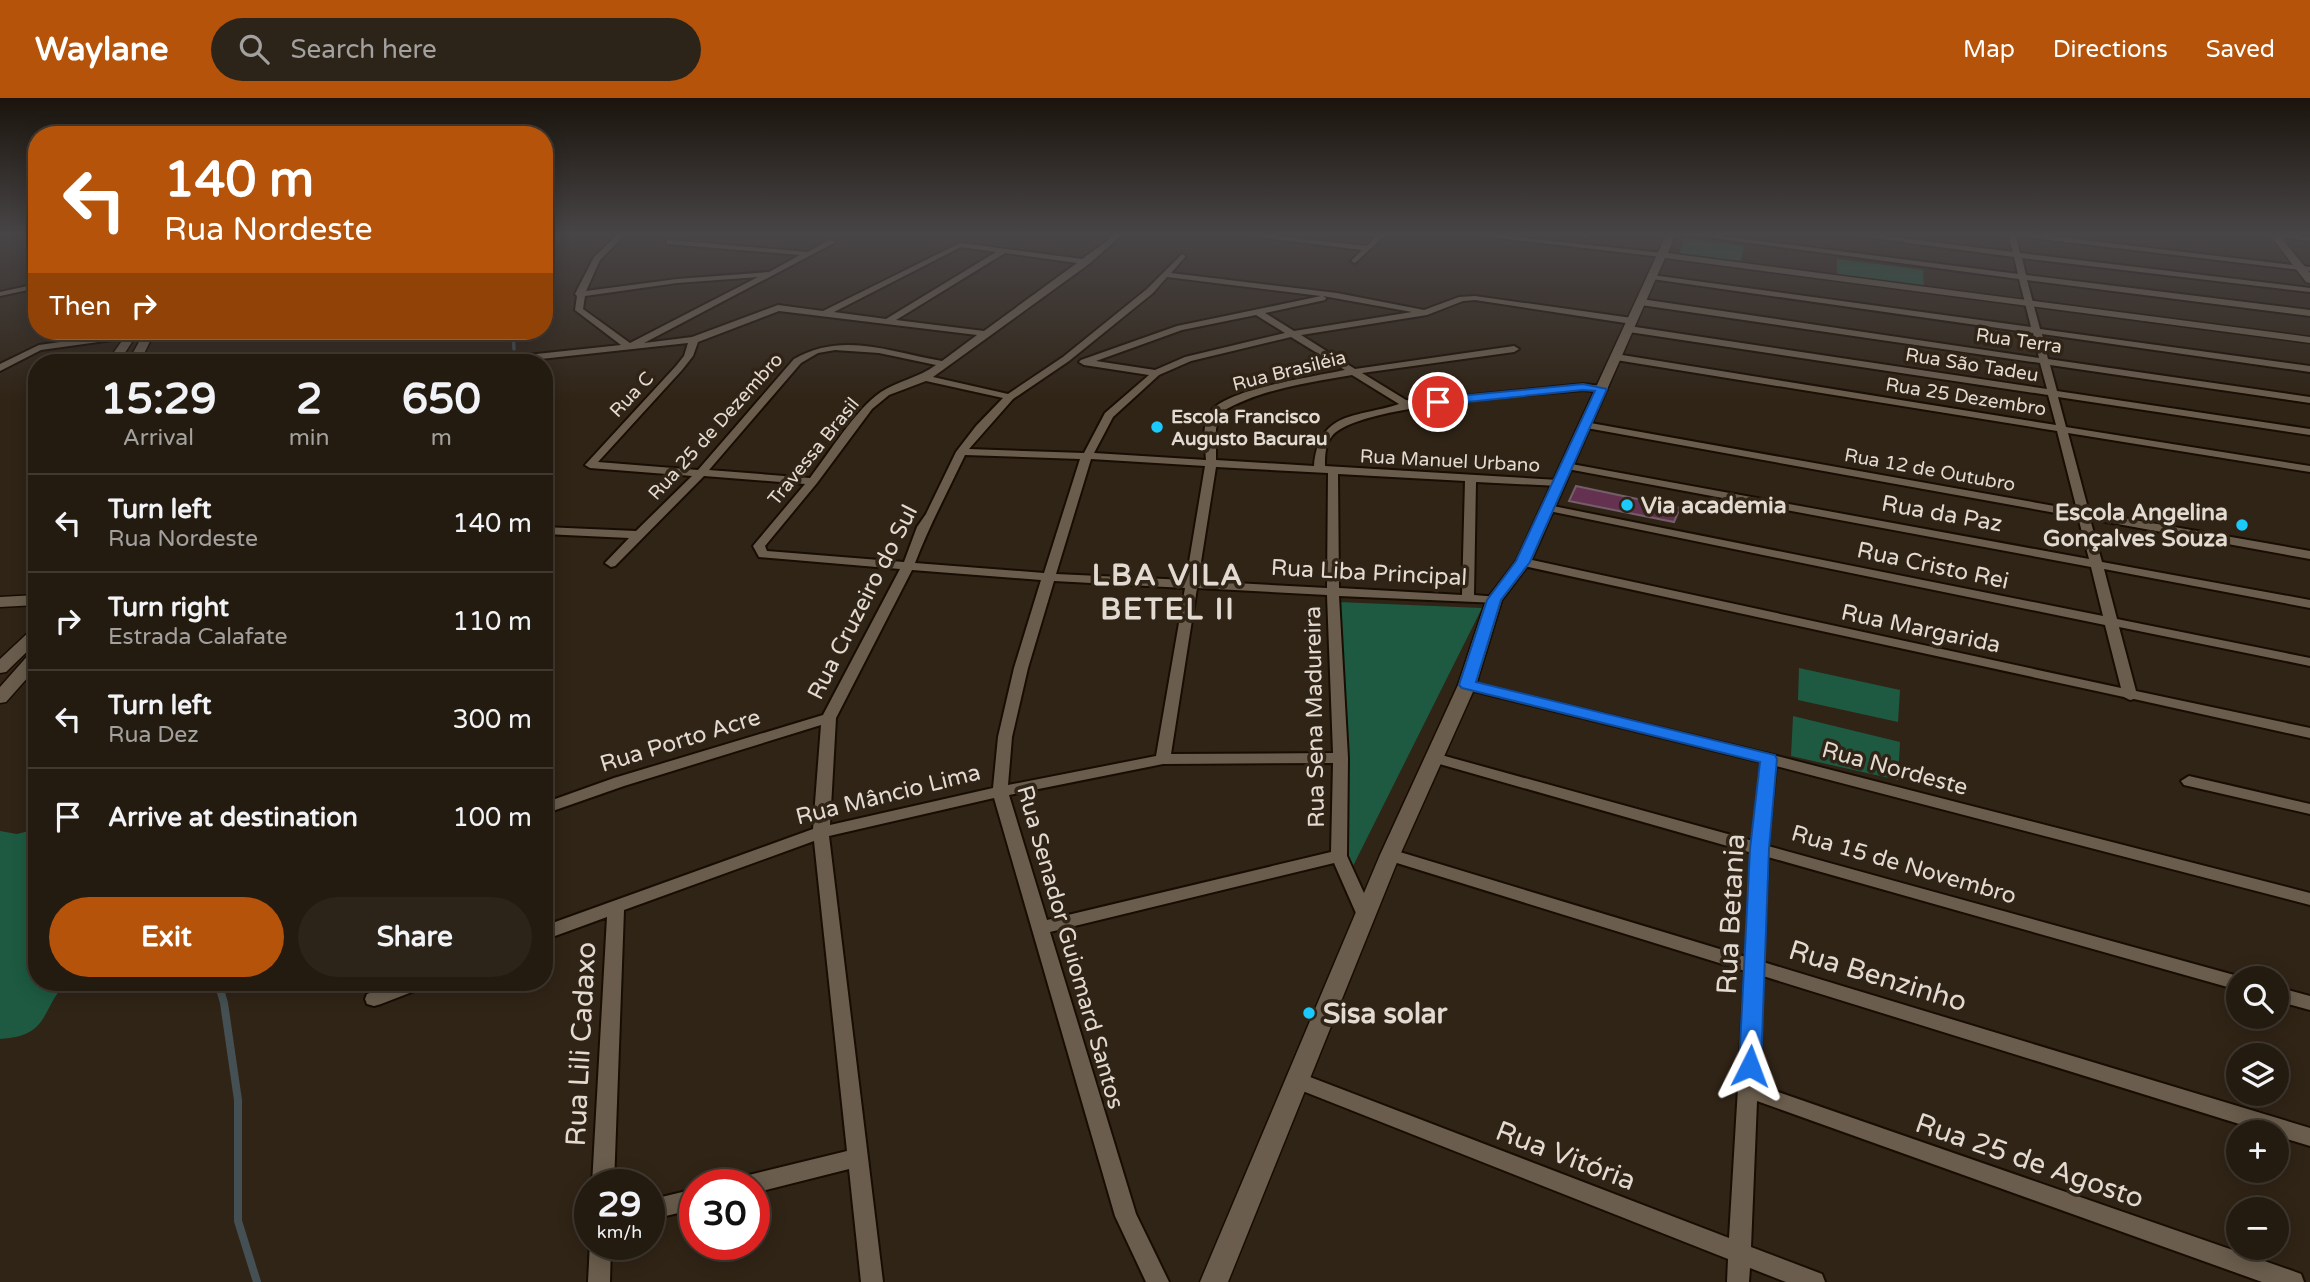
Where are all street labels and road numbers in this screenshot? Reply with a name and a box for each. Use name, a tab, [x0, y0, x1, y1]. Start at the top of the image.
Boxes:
street label: Rua Terra	[1974, 324, 2063, 358]
street label: Rua São Tadeu	[1904, 344, 2040, 386]
street label: Rua Brasiléia	[1230, 346, 1348, 396]
street label: Rua 25 de Dezembro	[644, 349, 788, 505]
street label: Rua C	[605, 367, 658, 422]
street label: Rua 25 Dezembro	[1884, 373, 2048, 421]
street label: Travessa Brasil	[764, 393, 864, 510]
street label: Rua 12 de Outubro	[1843, 444, 2017, 496]
street label: Rua Manuel Urbano	[1359, 445, 1541, 477]
street label: Rua da Paz	[1879, 490, 2004, 538]
street label: Rua Cruzeiro do Sul	[802, 500, 924, 704]
street label: Rua Cristo Rei	[1854, 536, 2011, 596]
street label: Rua Liba Principal	[1270, 554, 1468, 592]
street label: Rua Margarida	[1838, 598, 2003, 660]
street label: Rua Sena Madureira	[1299, 606, 1331, 828]
street label: Rua Porto Acre	[597, 703, 764, 779]
street label: Rua Nordeste	[1819, 736, 1971, 802]
street label: Rua Mâncio Lima	[793, 758, 984, 831]
street label: Rua Senador Guiomard Santos	[1010, 782, 1130, 1112]
street label: Rua 15 de Novembro	[1788, 819, 2019, 910]
street label: Rua Betania	[1710, 833, 1752, 995]
street label: Rua Benzinho	[1785, 933, 1971, 1019]
street label: Rua Lili Cadaxo	[559, 941, 603, 1147]
street label: Rua 25 de Agosto	[1911, 1106, 2148, 1216]
street label: Rua Vitória	[1491, 1114, 1640, 1198]

